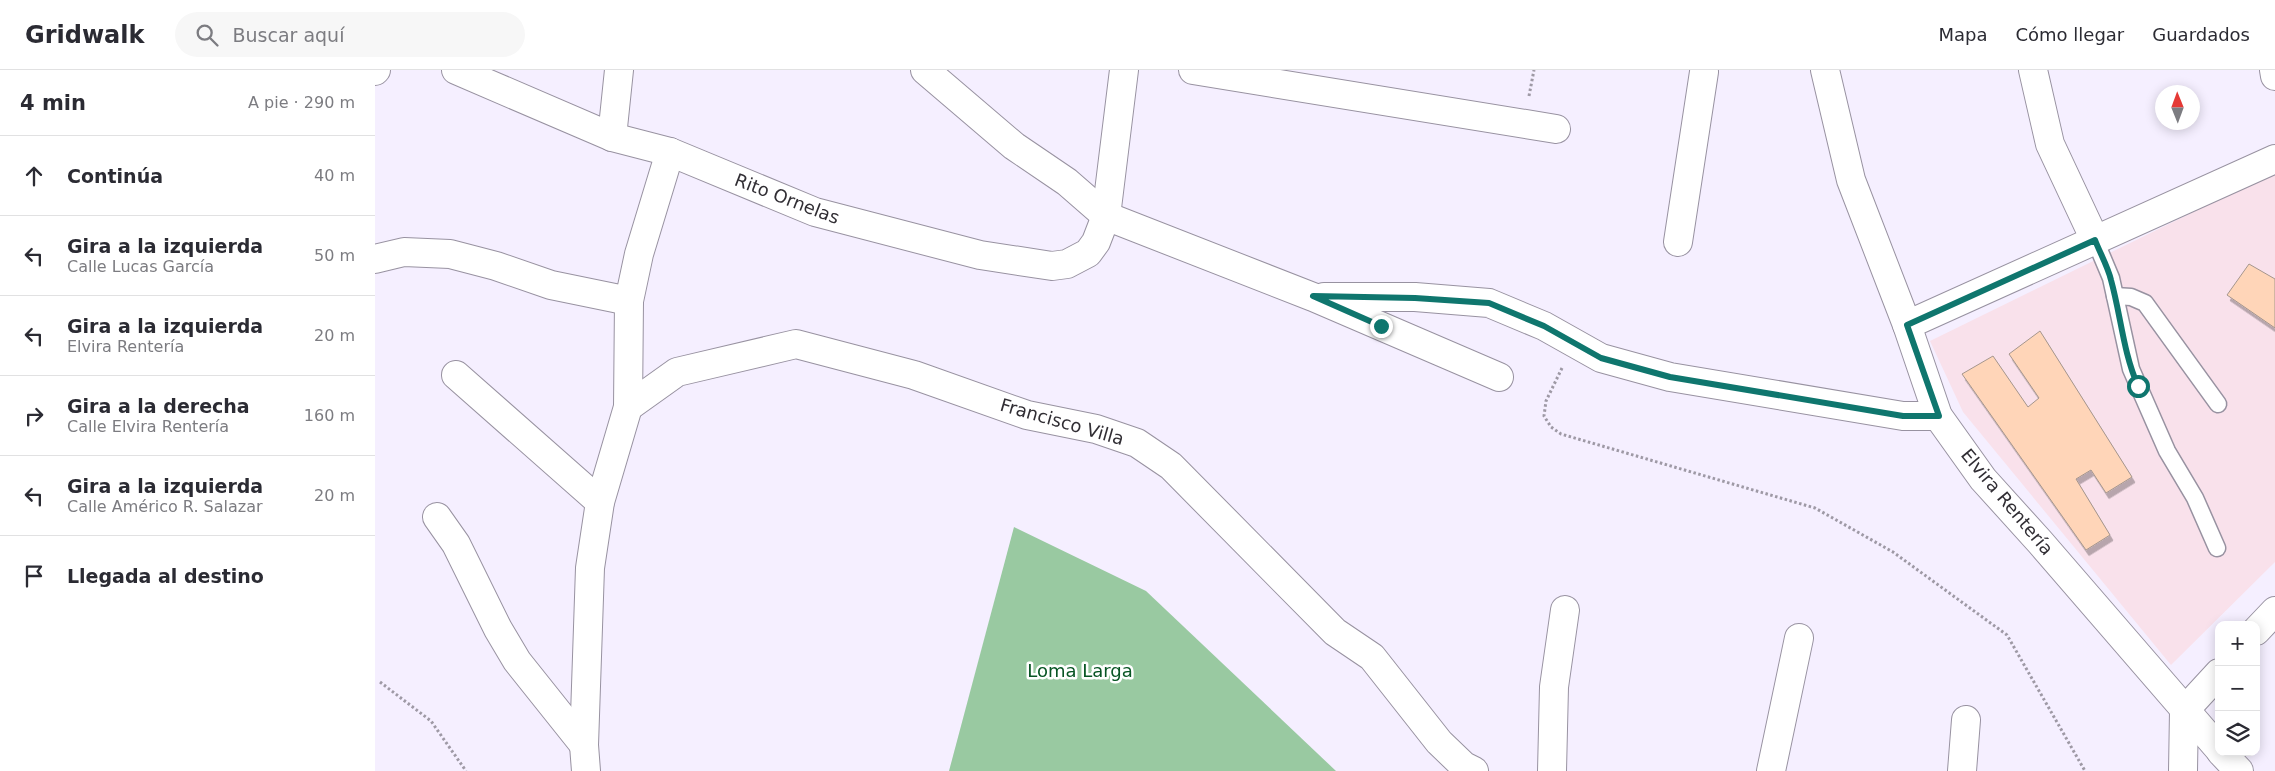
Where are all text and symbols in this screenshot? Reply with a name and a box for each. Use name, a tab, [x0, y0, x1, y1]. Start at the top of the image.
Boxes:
search box	[175, 12, 525, 57]
text: Gridwalk	[25, 21, 145, 49]
icon: search	[193, 21, 221, 49]
text: Buscar aquí	[233, 24, 344, 46]
text: Mapa	[1938, 24, 1987, 45]
text: Cómo llegar	[2015, 24, 2124, 45]
text: Guardados	[2152, 24, 2250, 45]
north arrow	[2155, 85, 2200, 130]
text: 4 min	[20, 91, 86, 115]
text: A pie · 290 m	[248, 93, 355, 112]
icon: ahead	[20, 162, 48, 190]
text: Continúa	[67, 165, 163, 187]
text: 40 m	[314, 166, 355, 185]
street label: Rito Ornelas	[732, 169, 843, 228]
text: Gira a la izquierda	[67, 235, 263, 257]
icon: left	[20, 242, 48, 270]
text: 50 m	[314, 246, 355, 265]
text: Calle Lucas García	[67, 257, 214, 276]
text: Gira a la izquierda	[67, 315, 263, 337]
route end	[1370, 315, 1393, 338]
icon: left	[20, 322, 48, 350]
text: 20 m	[314, 326, 355, 345]
text: Elvira Rentería	[67, 337, 184, 356]
route start	[2127, 375, 2150, 398]
street label: Francisco Villa	[998, 394, 1126, 449]
text: Gira a la derecha	[67, 395, 250, 417]
icon: right	[20, 402, 48, 430]
text: 160 m	[304, 406, 355, 425]
text: Calle Elvira Rentería	[67, 417, 229, 436]
street label: Elvira Rentería	[1957, 444, 2058, 559]
text: Gira a la izquierda	[67, 475, 263, 497]
icon: left	[20, 482, 48, 510]
text: 20 m	[314, 486, 355, 505]
text: Calle Américo R. Salazar	[67, 497, 263, 516]
icon: arrive	[20, 562, 48, 590]
text: Llegada al destino	[67, 565, 264, 587]
map controls	[2215, 621, 2260, 756]
button: +	[2215, 621, 2260, 666]
park label: Loma Larga	[1027, 660, 1133, 681]
button: −	[2215, 666, 2260, 711]
button: layers	[2215, 711, 2260, 756]

